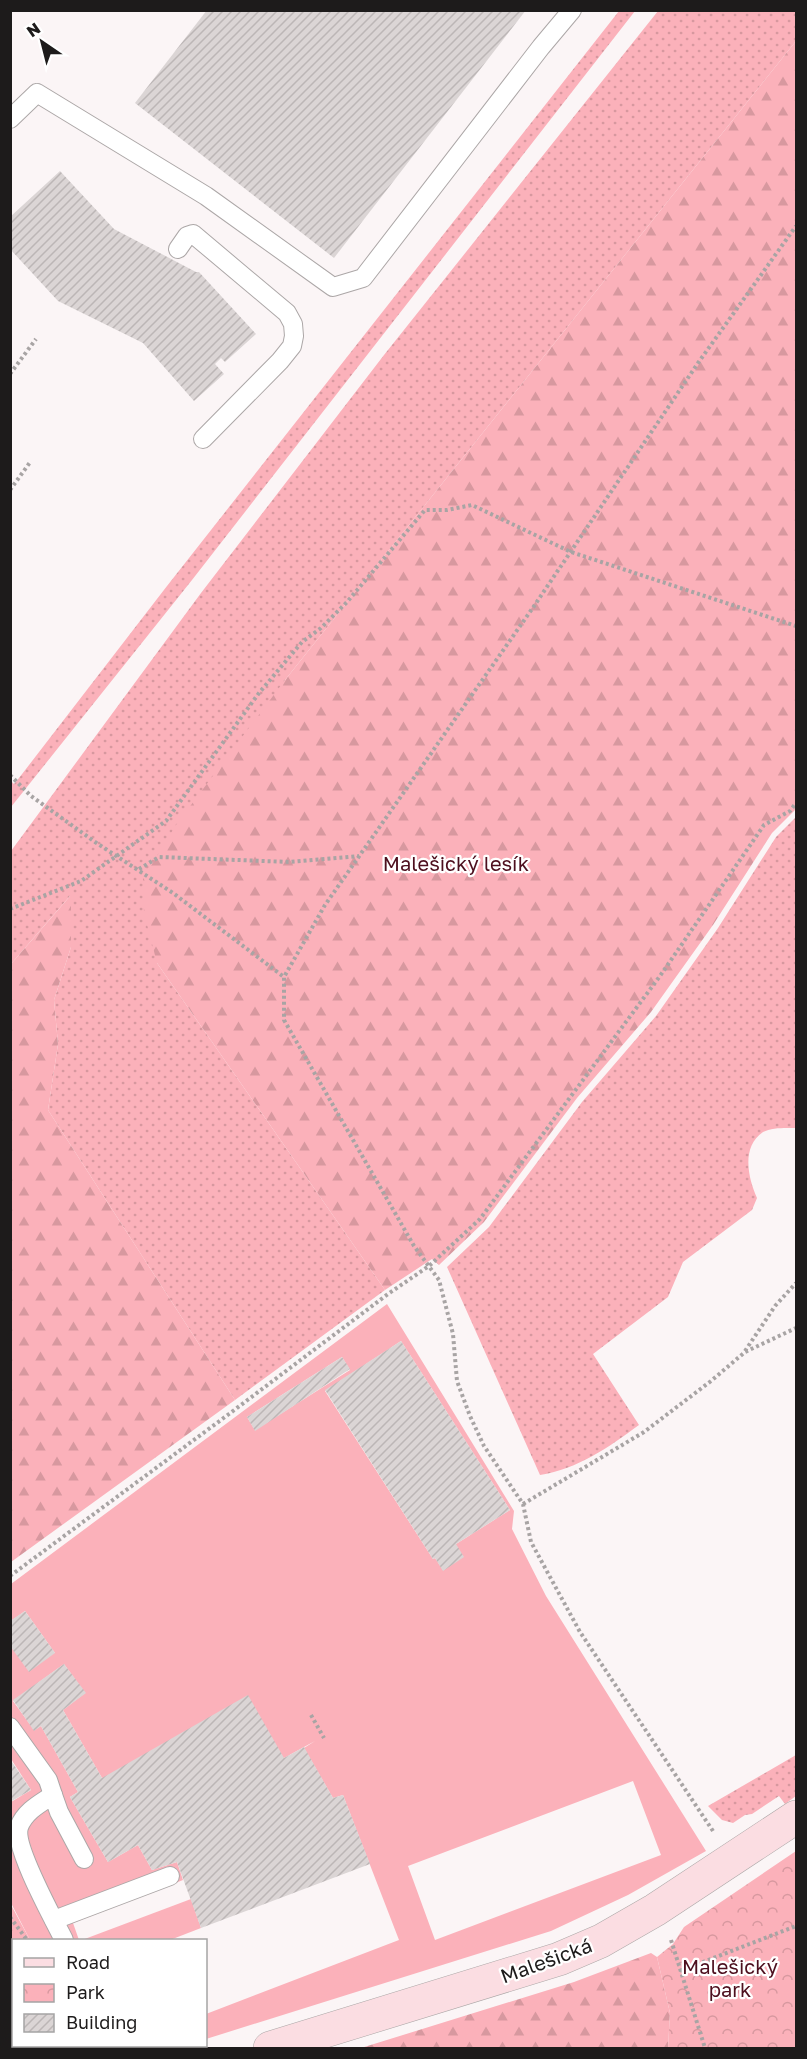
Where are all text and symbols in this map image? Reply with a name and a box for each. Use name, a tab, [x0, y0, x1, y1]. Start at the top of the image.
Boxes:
north arrow	[12, 12, 72, 72]
text: N	[23, 18, 44, 41]
park label: Malešický lesík	[383, 851, 529, 875]
street label: Malešická	[497, 1932, 595, 1988]
legend	[12, 1939, 207, 2047]
text: Road	[66, 1951, 110, 1973]
park label: Malešický park	[682, 1954, 778, 2001]
text: Park	[66, 1981, 105, 2003]
text: Building	[66, 2011, 137, 2033]

